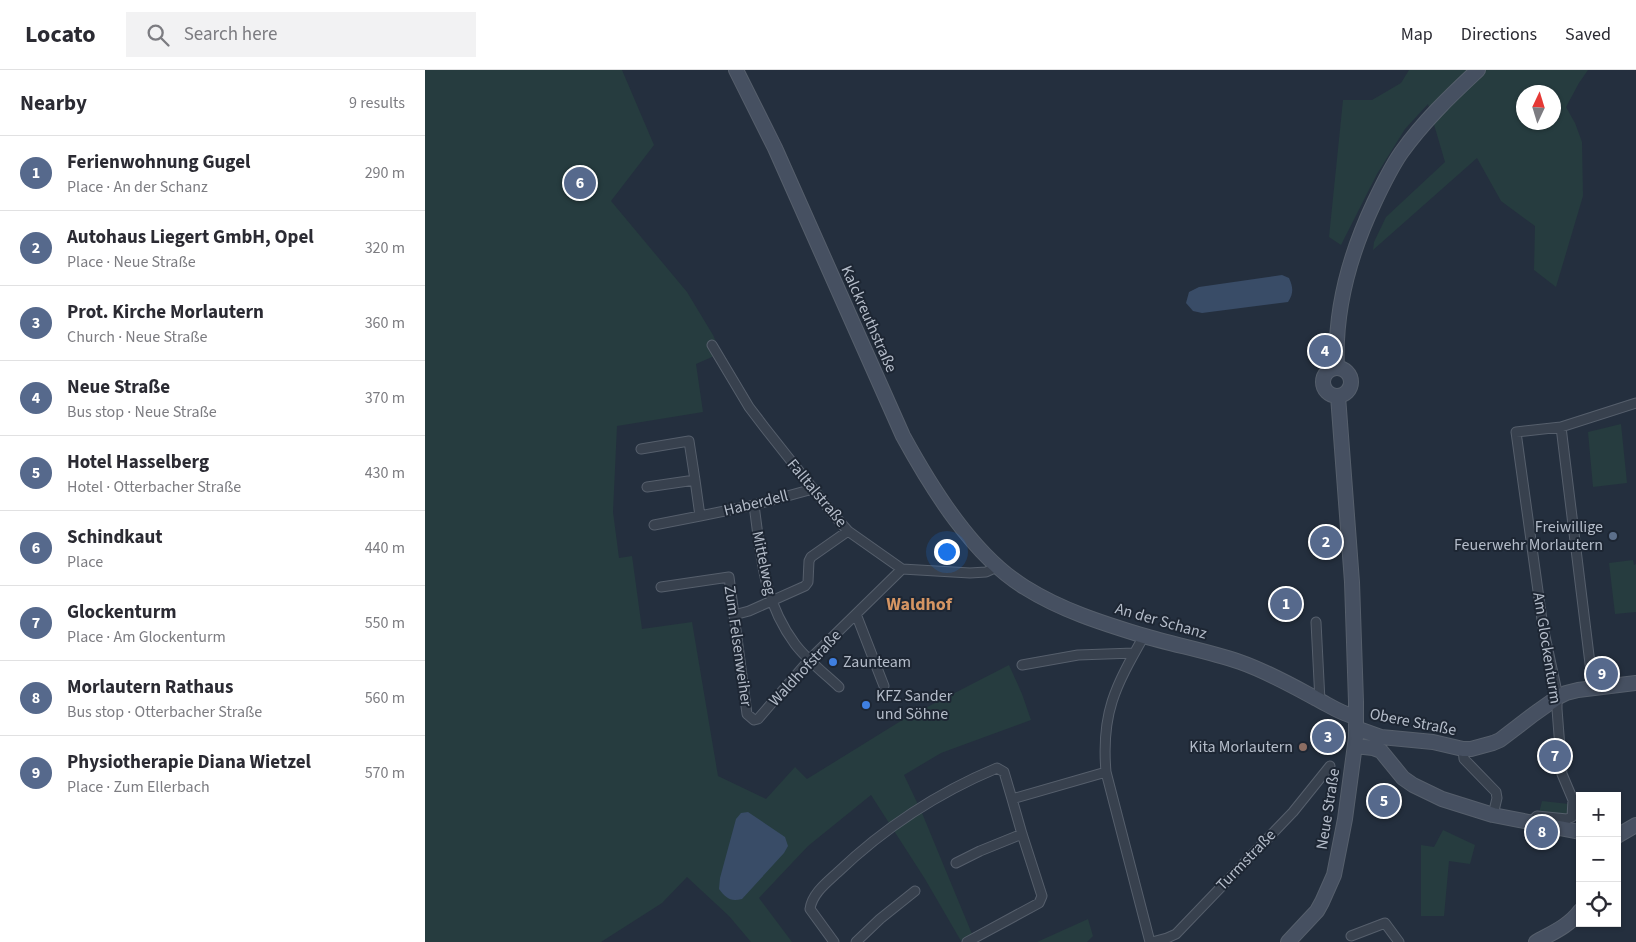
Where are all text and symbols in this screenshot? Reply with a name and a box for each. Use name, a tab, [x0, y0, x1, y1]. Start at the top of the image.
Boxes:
search box	[126, 12, 476, 57]
text: Locato	[25, 17, 96, 52]
icon: search	[144, 21, 172, 49]
text: Search here	[184, 21, 277, 48]
text: Map	[1401, 22, 1433, 47]
text: Directions	[1461, 22, 1537, 47]
text: Saved	[1565, 22, 1611, 47]
north arrow	[1516, 85, 1561, 130]
text: Nearby	[20, 88, 87, 118]
text: 9 results	[349, 92, 405, 114]
text: Ferienwohnung Gugel	[67, 149, 250, 176]
text: 1	[32, 162, 40, 184]
text: 290 m	[365, 162, 405, 184]
pin: 6	[564, 164, 596, 202]
text: Place · An der Schanz	[67, 176, 208, 198]
text: Autohaus Liegert GmbH, Opel	[67, 224, 314, 251]
text: 2	[32, 237, 40, 259]
text: 320 m	[365, 237, 405, 259]
text: Place · Neue Straße	[67, 251, 196, 273]
street label: Kalckreuthstraße	[836, 262, 902, 376]
text: Prot. Kirche Morlautern	[67, 299, 264, 326]
text: 3	[32, 312, 40, 334]
text: 360 m	[365, 312, 405, 334]
text: Church · Neue Straße	[67, 326, 207, 348]
pin: 4	[1309, 332, 1341, 370]
text: Neue Straße	[67, 374, 170, 401]
text: 4	[32, 387, 40, 409]
text: 370 m	[365, 387, 405, 409]
text: Bus stop · Neue Straße	[67, 401, 217, 423]
text: Hotel Hasselberg	[67, 449, 209, 476]
street label: Falltalstraße	[782, 454, 852, 532]
text: 5	[32, 462, 40, 484]
text: 430 m	[365, 462, 405, 484]
text: Hotel · Otterbacher Straße	[67, 476, 241, 498]
street label: Haberdell	[721, 484, 791, 522]
place label: Freiwillige Feuerwehr Morlautern	[1454, 516, 1603, 556]
pin: 2	[1310, 523, 1342, 561]
text: Schindkaut	[67, 524, 163, 551]
street label: Mittelweg	[746, 529, 782, 597]
marker: Freiwillige Feuerwehr Morlautern	[1607, 530, 1619, 542]
text: 6	[32, 537, 40, 559]
text: 440 m	[365, 537, 405, 559]
your location	[934, 539, 960, 565]
text: Place	[67, 551, 103, 573]
street label: Zum Felsenweiher	[719, 584, 757, 708]
pin: 1	[1270, 585, 1302, 623]
street label: Am Glockenturm	[1527, 591, 1567, 705]
district label: Waldhof	[886, 592, 953, 617]
street label: An der Schanz	[1113, 597, 1210, 645]
text: Glockenturm	[67, 599, 177, 626]
text: 7	[32, 612, 40, 634]
text: 550 m	[365, 612, 405, 634]
street label: Waldhofstraße	[764, 625, 846, 711]
text: Place · Am Glockenturm	[67, 626, 226, 648]
place label: Zaunteam	[843, 651, 911, 673]
pin: 9	[1586, 655, 1618, 693]
marker: Zaunteam	[827, 656, 839, 668]
text: Morlautern Rathaus	[67, 674, 233, 701]
place label: KFZ Sander und Söhne	[876, 685, 953, 725]
text: 8	[32, 687, 40, 709]
text: 560 m	[365, 687, 405, 709]
marker: KFZ Sander und Söhne	[860, 699, 872, 711]
text: Bus stop · Otterbacher Straße	[67, 701, 262, 723]
street label: Obere Straße	[1368, 703, 1458, 741]
pin: 3	[1312, 718, 1344, 756]
place label: Kita Morlautern	[1189, 736, 1293, 758]
pin: 7	[1539, 737, 1571, 775]
marker: Kita Morlautern	[1297, 741, 1309, 753]
text: Physiotherapie Diana Wietzel	[67, 749, 311, 776]
text: 9	[32, 762, 40, 784]
text: 570 m	[365, 762, 405, 784]
street label: Neue Straße	[1311, 767, 1345, 851]
text: Place · Zum Ellerbach	[67, 776, 210, 798]
pin: 5	[1368, 782, 1400, 820]
map controls	[1576, 792, 1621, 927]
button: +	[1576, 792, 1621, 837]
pin: 8	[1526, 813, 1558, 851]
street label: Turmstraße	[1211, 824, 1281, 896]
button: −	[1576, 837, 1621, 882]
button: locate	[1576, 882, 1621, 927]

